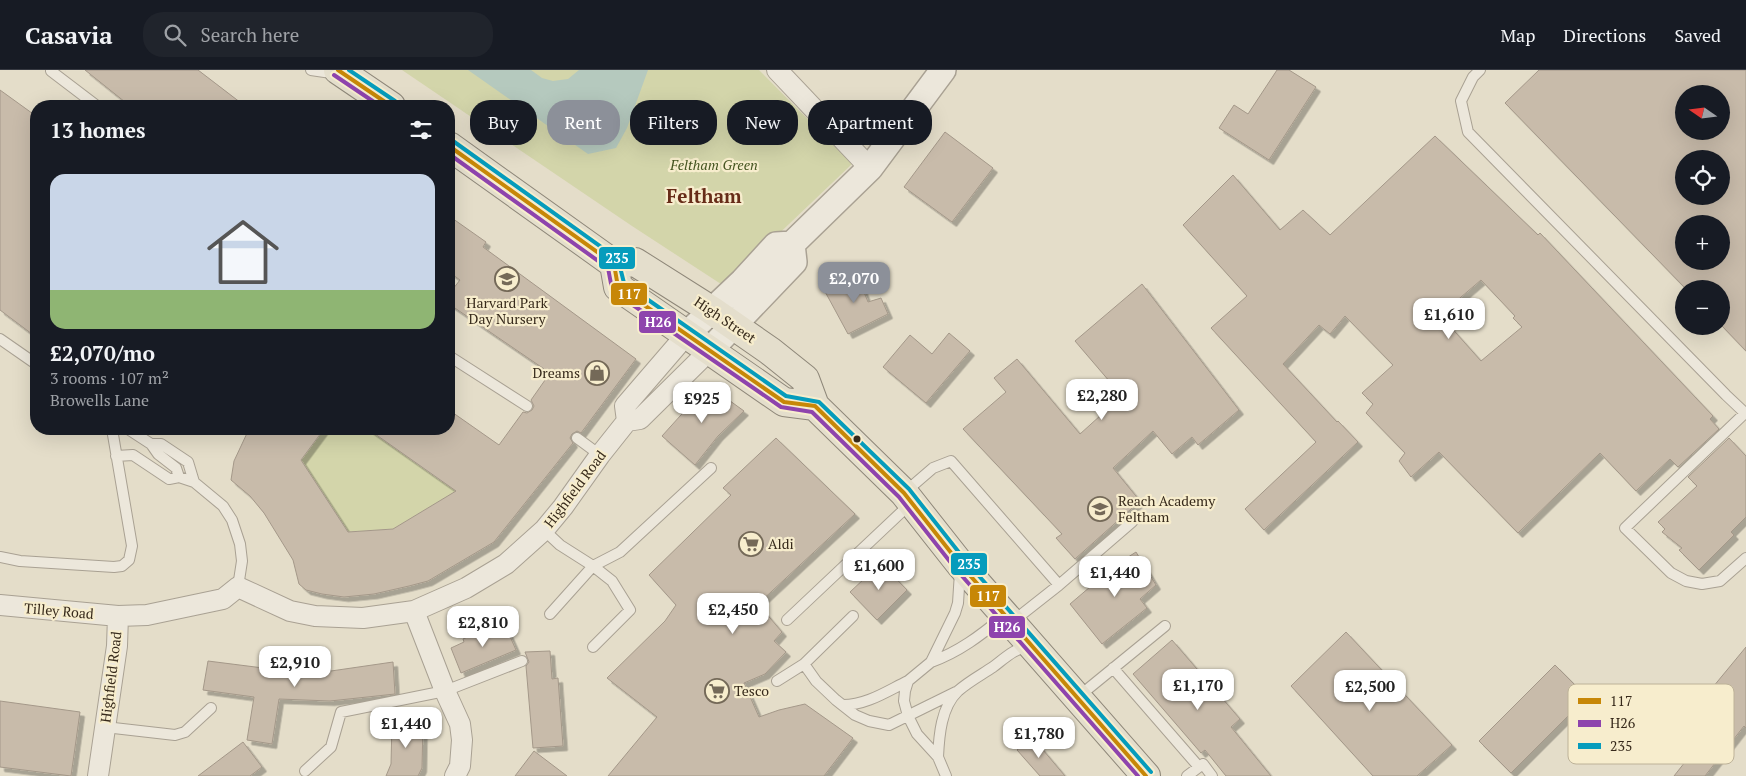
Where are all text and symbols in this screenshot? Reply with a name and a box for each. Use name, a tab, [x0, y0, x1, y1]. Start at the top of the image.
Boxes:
search box	[143, 12, 493, 57]
text: Casavia	[25, 19, 113, 51]
icon: search	[161, 21, 189, 49]
text: Search here	[201, 22, 299, 47]
text: Map	[1500, 23, 1535, 47]
text: Directions	[1563, 23, 1646, 47]
text: Saved	[1674, 23, 1721, 47]
north arrow	[1675, 85, 1730, 140]
map controls	[1675, 85, 1730, 335]
chip: Buy	[470, 100, 537, 145]
chip: Rent	[547, 100, 620, 145]
chip: Filters	[630, 100, 717, 145]
chip: New	[727, 100, 798, 145]
chip: Apartment	[808, 100, 932, 145]
text: 13 homes	[50, 116, 146, 144]
icon: filters	[407, 116, 435, 144]
button: locate	[1675, 150, 1730, 205]
park label: Feltham Green	[669, 155, 758, 174]
district label: Feltham	[666, 183, 742, 208]
icon: home	[198, 207, 288, 297]
button: +	[1675, 215, 1730, 270]
line badge: 235	[598, 246, 636, 270]
text: 235	[605, 248, 629, 267]
pin: £2,070	[813, 262, 895, 304]
school or university icon: Harvard Park Day Nursery	[494, 266, 520, 292]
text: £2,070	[829, 267, 879, 289]
button: −	[1675, 280, 1730, 335]
line badge: 117	[610, 282, 648, 306]
text: 117	[617, 284, 641, 303]
street label: High Street	[691, 292, 761, 348]
place label: Harvard Park Day Nursery	[466, 293, 549, 328]
pin: £1,610	[1408, 298, 1490, 340]
text: £1,610	[1424, 303, 1474, 325]
line badge: H26	[638, 310, 677, 334]
text: H26	[645, 312, 671, 331]
text: £2,070/mo	[50, 339, 155, 367]
shop icon: Dreams	[584, 360, 610, 386]
place label: Dreams	[532, 363, 580, 382]
text: 3 rooms · 107 m²	[50, 367, 169, 389]
pin: £2,280	[1061, 378, 1143, 421]
pin: £925	[672, 382, 732, 424]
text: £2,280	[1077, 384, 1127, 406]
text: £925	[684, 387, 720, 409]
text: Browells Lane	[50, 389, 149, 411]
unlabelled marker	[852, 434, 862, 444]
street label: Highfield Road	[539, 446, 610, 531]
place label: Reach Academy Feltham	[1118, 491, 1216, 526]
school or university icon: Reach Academy Feltham	[1087, 496, 1113, 522]
supermarket icon: Aldi	[738, 531, 764, 557]
place label: Aldi	[768, 534, 794, 553]
pin: £1,600	[838, 548, 920, 591]
line badge: 235	[950, 552, 988, 576]
text: £1,600	[854, 554, 904, 576]
text: 235	[957, 554, 981, 573]
pin: £1,440	[1074, 556, 1156, 598]
text: £1,440	[1090, 561, 1140, 583]
line badge: 117	[969, 584, 1007, 608]
text: 117	[976, 586, 1000, 605]
pin: £2,450	[692, 592, 774, 635]
street label: Tilley Road	[23, 598, 95, 623]
text: £2,450	[708, 598, 758, 620]
pin: £2,810	[442, 606, 524, 648]
text: £2,810	[458, 611, 508, 633]
line badge: H26	[988, 615, 1026, 639]
text: H26	[994, 617, 1020, 636]
street label: Highfield Road	[95, 630, 126, 724]
pin: £2,910	[254, 646, 336, 688]
text: £2,910	[270, 651, 320, 673]
pin: £1,170	[1157, 668, 1239, 711]
pin: £2,500	[1329, 670, 1411, 712]
text: £1,170	[1173, 674, 1223, 696]
text: £2,500	[1345, 675, 1395, 697]
supermarket icon: Tesco	[704, 678, 730, 704]
place label: Tesco	[734, 681, 769, 700]
legend	[1568, 684, 1734, 764]
text: 117	[1610, 691, 1632, 710]
pin: £1,440	[365, 706, 447, 749]
text: £1,440	[381, 712, 431, 734]
text: H26	[1610, 713, 1636, 732]
pin: £1,780	[998, 716, 1080, 759]
text: £1,780	[1014, 722, 1064, 744]
text: 235	[1610, 736, 1632, 755]

